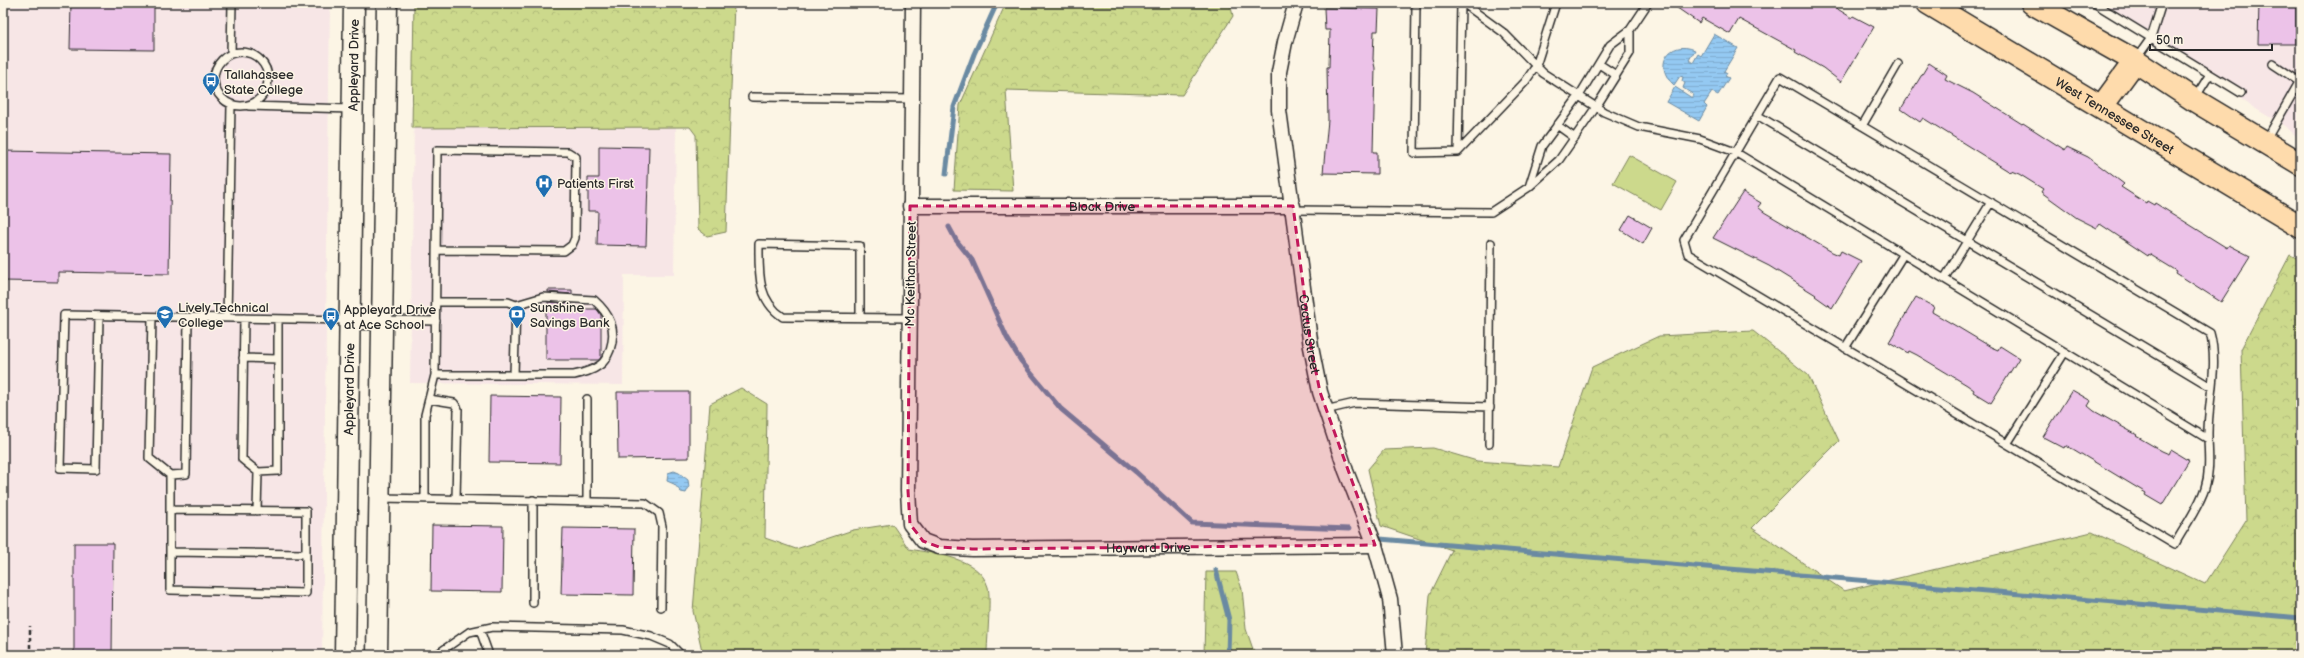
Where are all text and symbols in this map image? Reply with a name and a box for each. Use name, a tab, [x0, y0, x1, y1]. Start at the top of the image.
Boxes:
street label: Appleyard Drive	[346, 19, 363, 111]
scale bar	[2150, 26, 2272, 52]
text: 50 m	[2156, 33, 2183, 48]
place label: Tallahassee State College	[224, 67, 303, 98]
bus stop icon: Tallahassee State College	[201, 71, 221, 96]
street label: West Tennessee Street	[2052, 74, 2177, 158]
hospital icon: Patients First	[534, 173, 554, 198]
place label: Patients First	[557, 176, 634, 192]
street label: Block Drive	[1069, 199, 1136, 215]
street label: Mc Keithan Street	[902, 221, 920, 327]
street label: Cactus Street	[1295, 293, 1323, 375]
place label: Lively Technical College	[178, 300, 269, 331]
place label: Sunshine Savings Bank	[530, 300, 610, 331]
place label: Appleyard Drive at Ace School	[344, 302, 437, 333]
school or university icon: Lively Technical College	[155, 304, 175, 329]
bank icon: Sunshine Savings Bank	[507, 304, 527, 329]
bus stop icon: Appleyard Drive at Ace School	[321, 306, 341, 331]
street label: Appleyard Drive	[341, 342, 358, 435]
street label: Hayward Drive	[1106, 540, 1191, 557]

